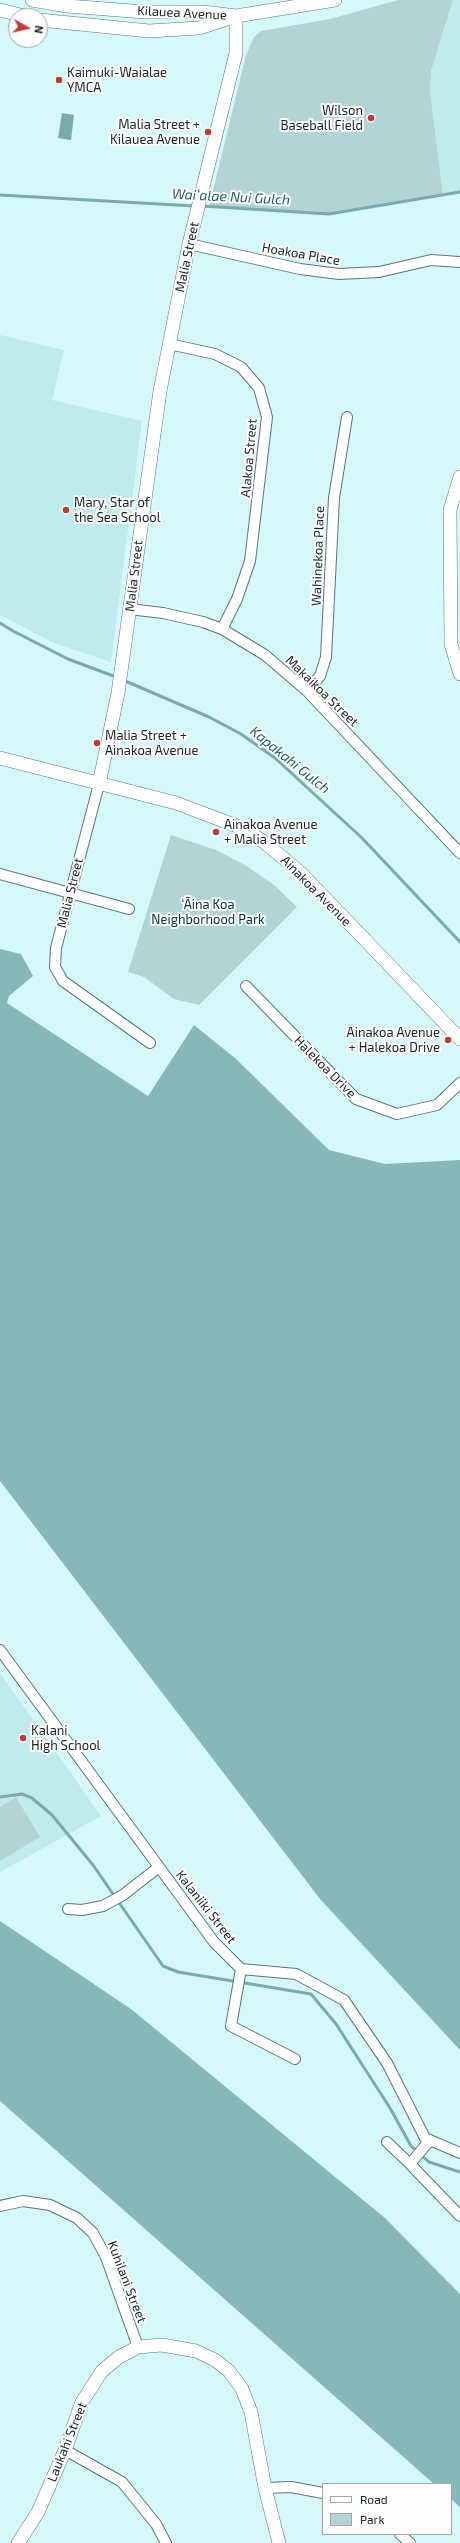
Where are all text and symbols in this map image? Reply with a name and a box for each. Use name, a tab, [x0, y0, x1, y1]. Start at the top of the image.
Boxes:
street label: Kilauea Avenue	[137, 3, 227, 23]
north arrow	[8, 8, 48, 48]
text: N	[32, 25, 46, 34]
place label: Kaimuki-Waialae YMCA	[67, 65, 167, 96]
marker: Kaimuki-Waialae YMCA	[54, 75, 64, 85]
place label: Wilson Baseball Field	[281, 103, 363, 134]
marker: Wilson Baseball Field	[366, 113, 376, 123]
place label: Malia Street + Kilauea Avenue	[110, 117, 200, 148]
marker: Malia Street + Kilauea Avenue	[203, 127, 213, 137]
water label: Waiʻalae Nui Gulch	[171, 186, 291, 208]
street label: Malia Street	[172, 220, 202, 294]
street label: Hoakoa Place	[261, 239, 341, 269]
street label: Alakoa Street	[238, 418, 260, 498]
place label: Mary, Star of the Sea School	[74, 495, 161, 526]
marker: Mary, Star of the Sea School	[61, 505, 71, 515]
street label: Wahinekoa Place	[308, 506, 328, 606]
street label: Malia Street	[122, 539, 146, 613]
street label: Makaikoa Street	[282, 652, 362, 730]
water label: Kapakahi Gulch	[247, 723, 333, 797]
place label: Malia Street + Ainakoa Avenue	[105, 728, 198, 759]
marker: Malia Street + Ainakoa Avenue	[92, 738, 102, 748]
place label: Ainakoa Avenue + Malia Street	[224, 817, 317, 848]
marker: Ainakoa Avenue + Malia Street	[211, 827, 221, 837]
street label: Ainakoa Avenue	[277, 852, 355, 930]
street label: Malia Street	[54, 856, 86, 930]
park label: ‘Āina Koa Neighborhood Park	[151, 897, 265, 928]
place label: Ainakoa Avenue + Halekoa Drive	[347, 1025, 440, 1056]
street label: Halekoa Drive	[291, 1033, 359, 1101]
marker: Ainakoa Avenue + Halekoa Drive	[443, 1035, 453, 1045]
place label: Kalani High School	[31, 1723, 100, 1754]
marker: Kalani High School	[18, 1733, 28, 1743]
street label: Kalaniiki Street	[173, 1867, 239, 1947]
street label: Kuhilani Street	[104, 2239, 150, 2325]
street label: Laukahi Street	[44, 2400, 90, 2484]
legend	[322, 2483, 452, 2535]
text: Road	[360, 2492, 388, 2506]
text: Park	[360, 2512, 385, 2526]

